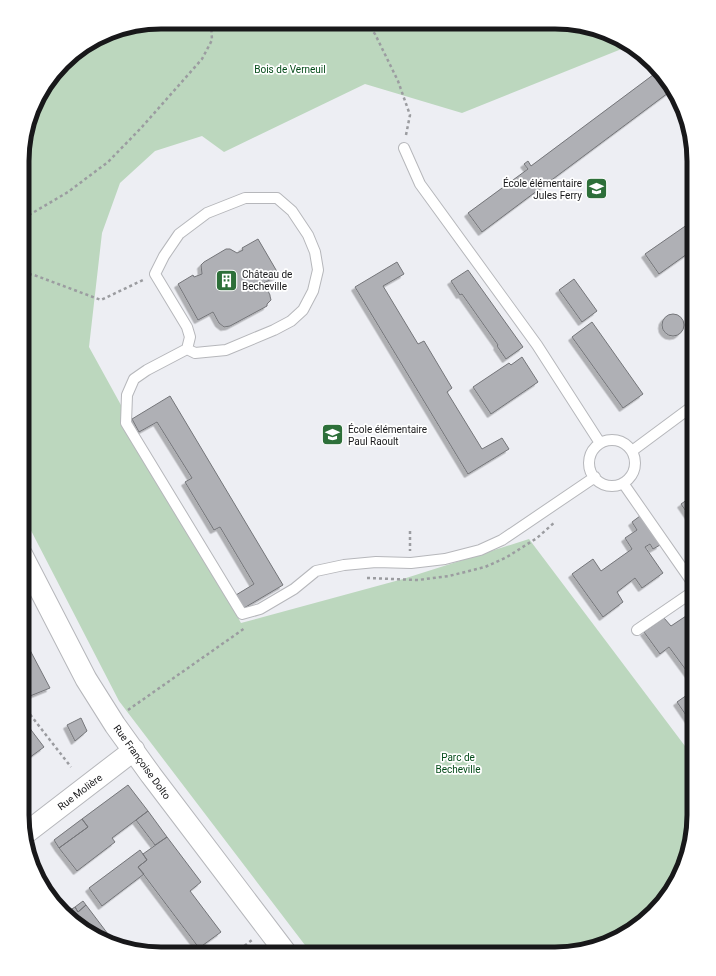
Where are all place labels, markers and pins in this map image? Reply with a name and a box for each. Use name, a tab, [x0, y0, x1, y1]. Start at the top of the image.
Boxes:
school or university icon: École élémentaire Jules Ferry	[584, 176, 610, 202]
place label: École élémentaire Jules Ferry	[503, 177, 582, 201]
building icon: Château de Becheville	[214, 267, 240, 293]
place label: Château de Becheville	[242, 269, 292, 292]
school or university icon: École élémentaire Paul Raoult	[320, 422, 346, 448]
place label: École élémentaire Paul Raoult	[348, 423, 427, 447]

